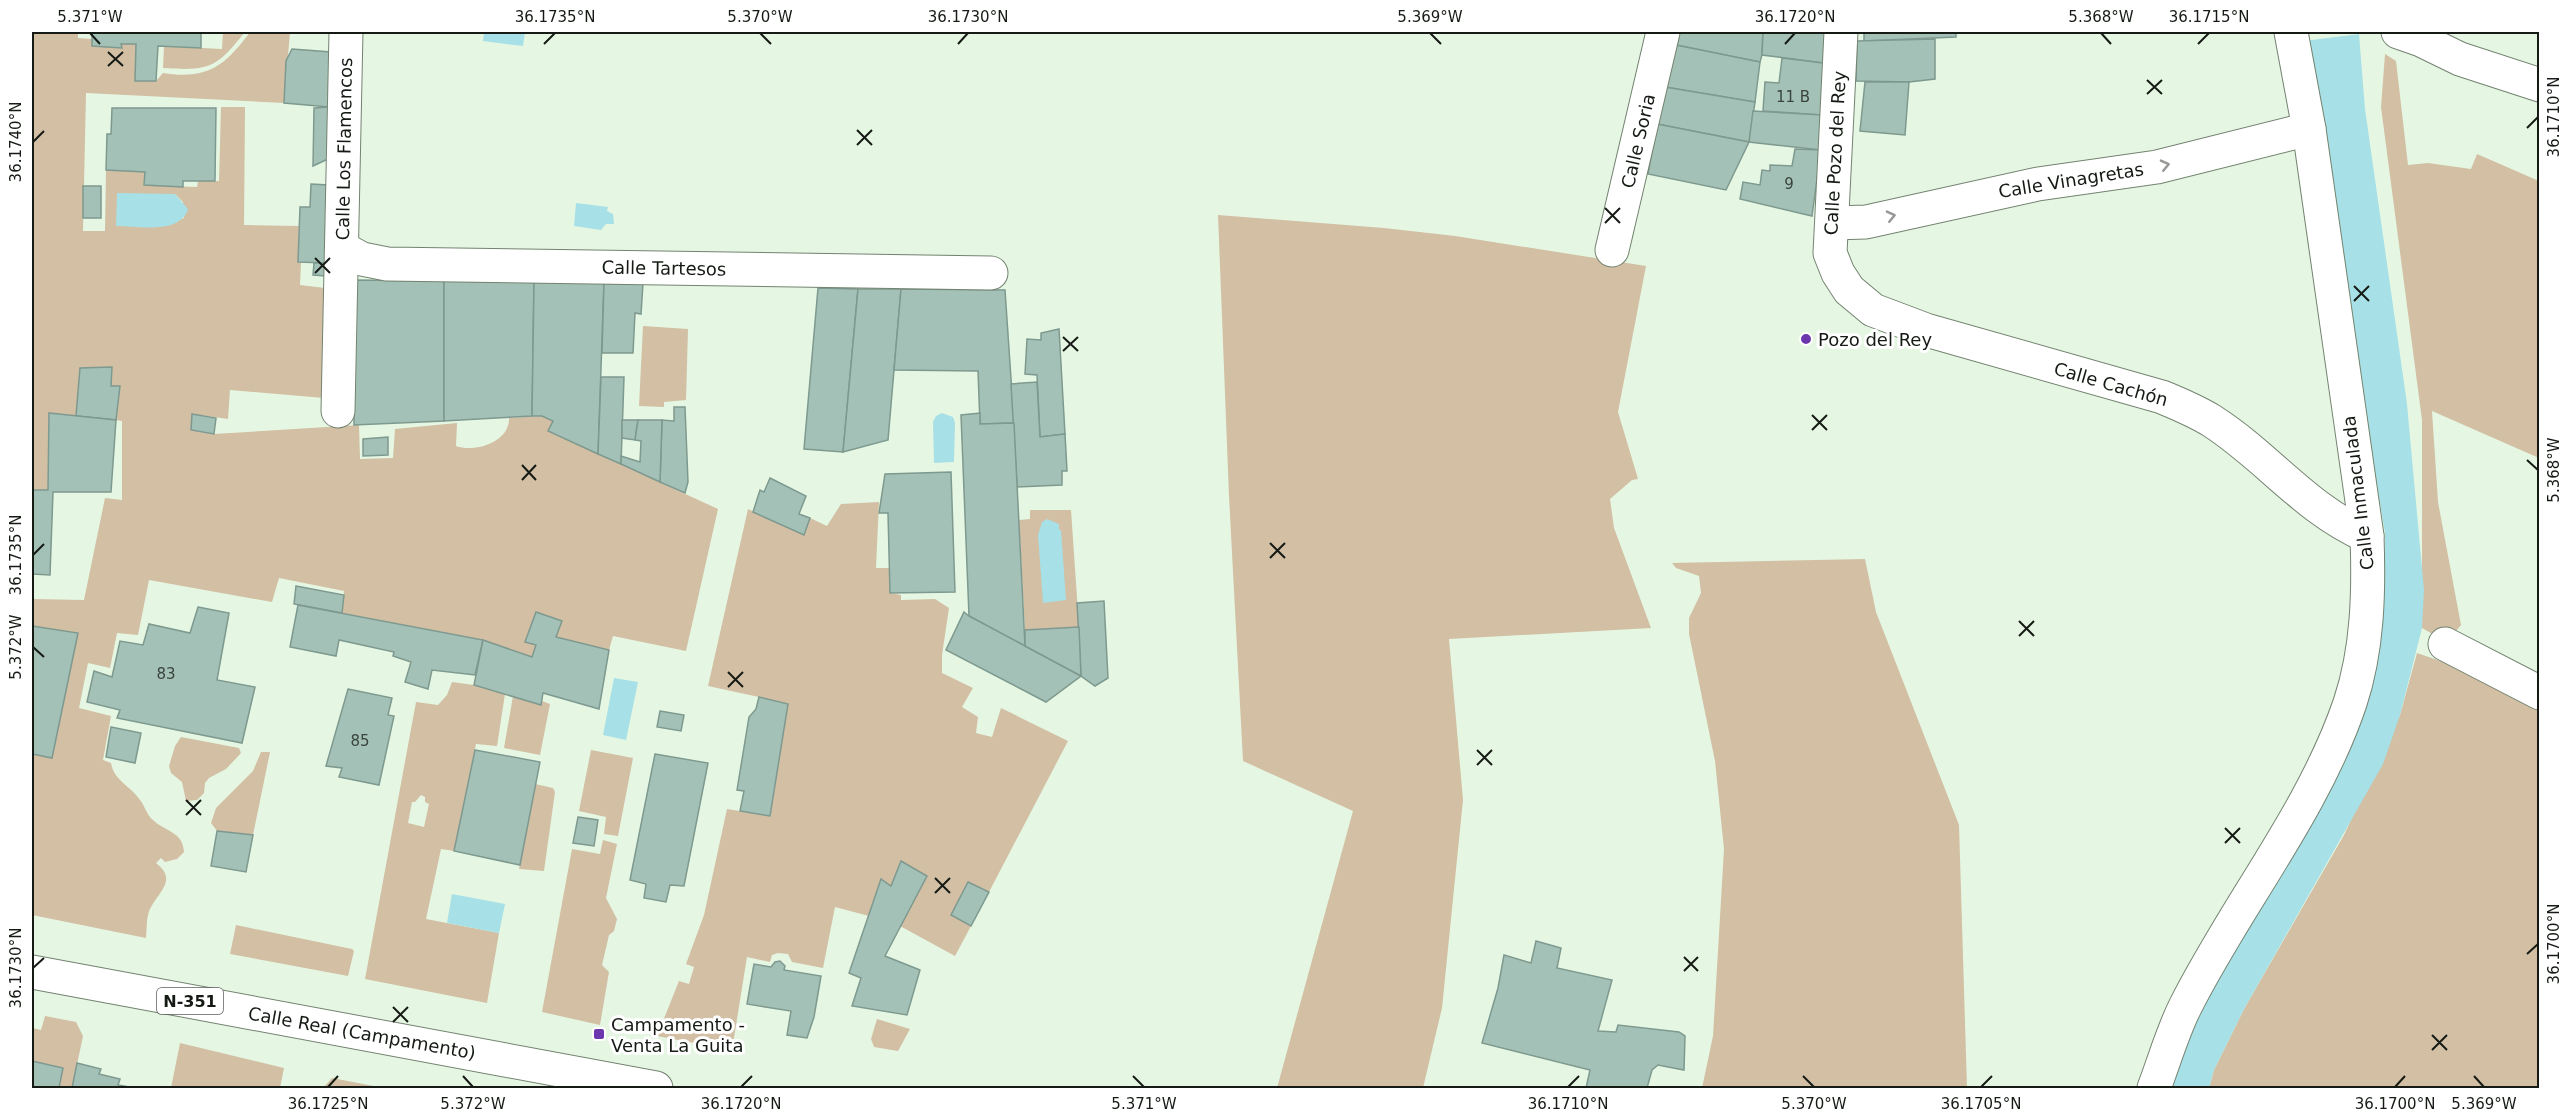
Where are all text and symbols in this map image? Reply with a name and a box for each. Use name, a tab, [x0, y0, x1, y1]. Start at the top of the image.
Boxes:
text: 5.371°W	[57, 8, 123, 26]
text: 36.1735°N	[515, 8, 595, 26]
text: 5.370°W	[727, 8, 793, 26]
text: 36.1730°N	[928, 8, 1008, 26]
text: 5.369°W	[1397, 8, 1463, 26]
text: 36.1720°N	[1755, 8, 1835, 26]
text: 5.368°W	[2068, 8, 2134, 26]
text: 36.1715°N	[2169, 8, 2249, 26]
street label: Calle Los Flamencos	[332, 57, 356, 241]
street label: Calle Pozo del Rey	[1820, 70, 1850, 236]
text: 36.1710°N	[2545, 77, 2563, 157]
house number: 11 B	[1776, 88, 1810, 106]
street label: Calle Soria	[1617, 92, 1659, 190]
text: 36.1740°N	[7, 102, 25, 182]
street label: Calle Vinagretas	[1997, 158, 2145, 202]
one-way arrow	[2160, 159, 2170, 172]
house number: 9	[1784, 175, 1794, 193]
one-way arrow	[1886, 211, 1896, 224]
street label: Calle Tartesos	[601, 256, 727, 280]
place label: Pozo del Rey	[1818, 329, 1932, 350]
marker: Pozo del Rey	[1799, 332, 1813, 346]
street label: Calle Cachón	[2052, 358, 2170, 410]
street label: Calle Inmaculada	[2338, 415, 2378, 571]
text: 5.368°W	[2545, 437, 2563, 503]
text: 36.1735°N	[7, 515, 25, 595]
text: 5.372°W	[7, 614, 25, 680]
house number: 83	[156, 665, 176, 683]
house number: 85	[350, 732, 370, 750]
text: 36.1700°N	[2545, 904, 2563, 984]
text: 36.1730°N	[7, 928, 25, 1008]
road number: N-351	[157, 988, 223, 1014]
street label: Calle Real (Campamento)	[247, 1003, 477, 1063]
place label: Campamento - Venta La Guita	[611, 1014, 745, 1056]
marker: Campamento - Venta La Guita	[592, 1027, 606, 1041]
text: 36.1725°N	[288, 1095, 368, 1113]
text: 5.372°W	[440, 1095, 506, 1113]
text: 36.1720°N	[701, 1095, 781, 1113]
text: 5.371°W	[1111, 1095, 1177, 1113]
text: 36.1710°N	[1528, 1095, 1608, 1113]
text: 5.370°W	[1781, 1095, 1847, 1113]
text: 36.1705°N	[1941, 1095, 2021, 1113]
text: 36.1700°N	[2355, 1095, 2435, 1113]
text: 5.369°W	[2451, 1095, 2517, 1113]

